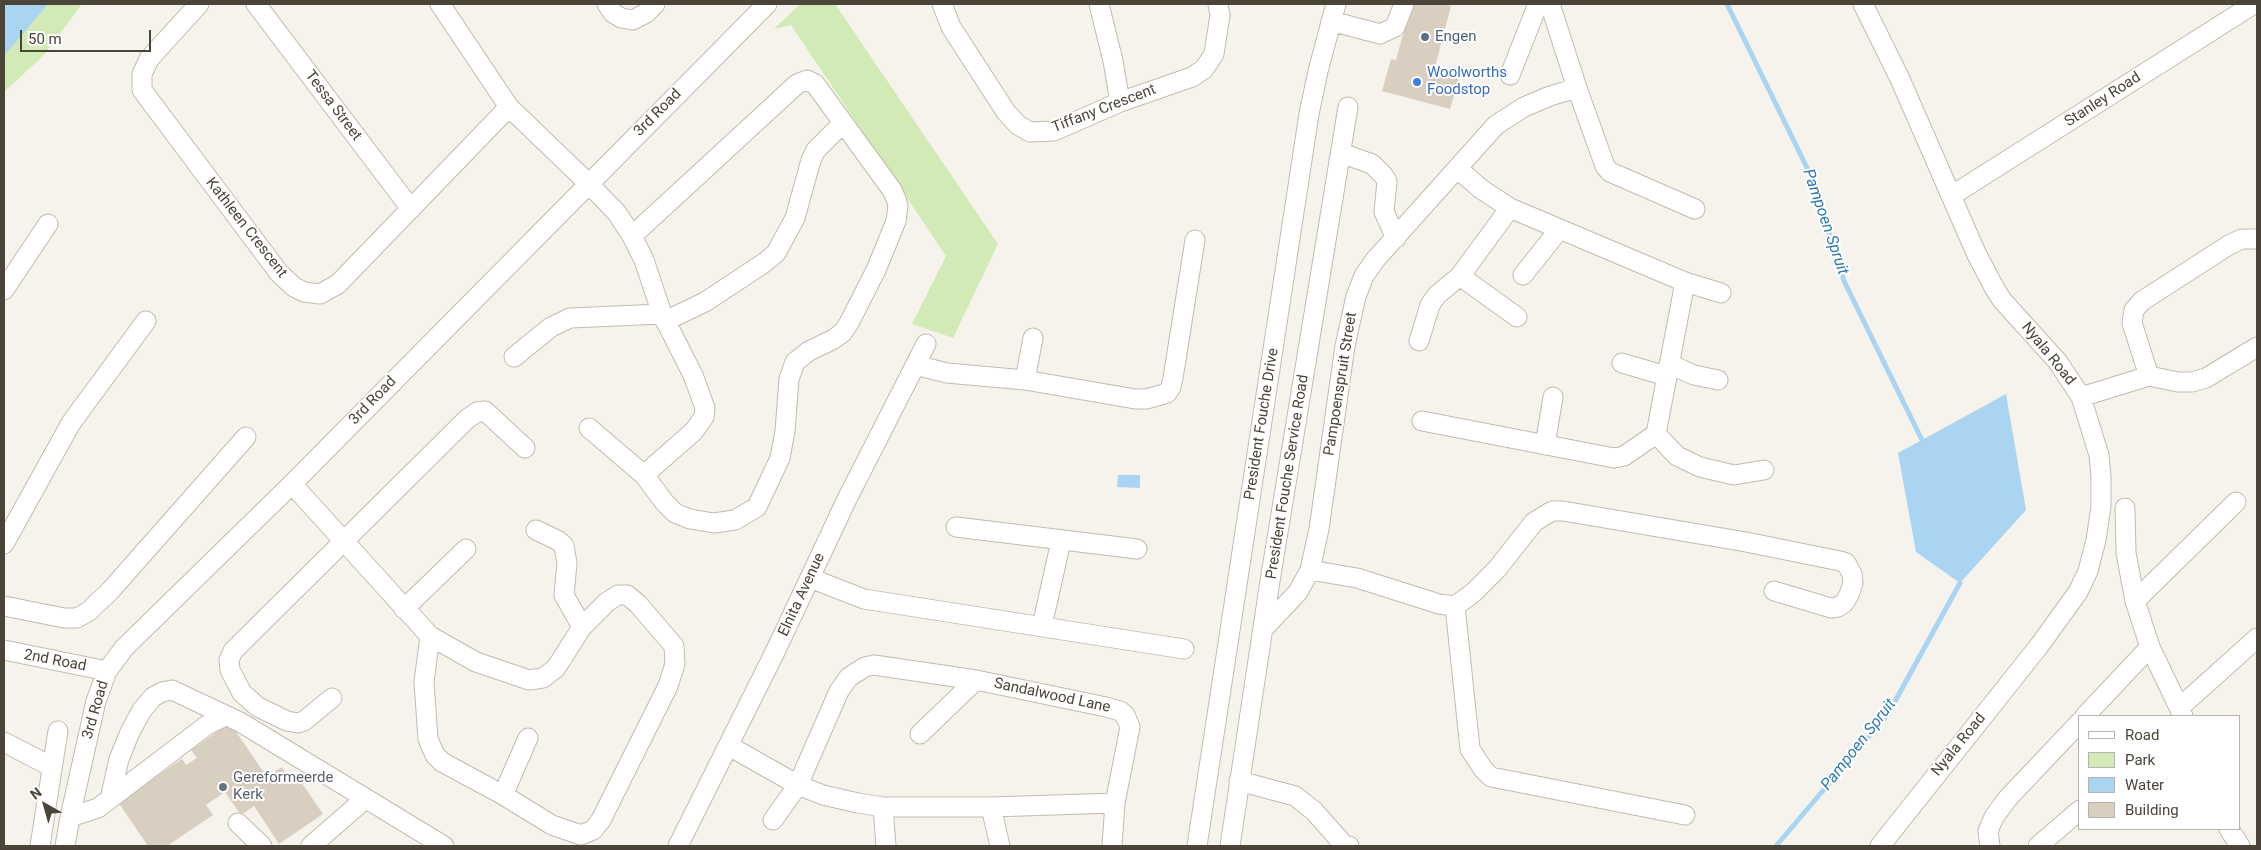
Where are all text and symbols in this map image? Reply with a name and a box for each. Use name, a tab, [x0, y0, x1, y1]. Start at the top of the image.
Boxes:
scale bar	[22, 20, 154, 52]
place label: Engen	[1435, 28, 1476, 46]
text: 50 m	[28, 30, 62, 48]
marker: Engen	[1419, 31, 1431, 43]
place label: Woolworths Foodstop	[1427, 64, 1507, 99]
street label: Tessa Street	[301, 67, 365, 145]
street label: Stanley Road	[2062, 69, 2144, 131]
marker: Woolworths Foodstop	[1411, 76, 1423, 88]
street label: Tiffany Crescent	[1050, 81, 1158, 137]
street label: 3rd Road	[630, 85, 686, 141]
water label: Pampoen Spruit	[1798, 167, 1852, 277]
street label: Kathleen Crescent	[201, 175, 291, 281]
street label: Pampoenspruit Street	[1321, 311, 1361, 457]
street label: Nyala Road	[2017, 319, 2079, 389]
street label: President Fouche Drive	[1241, 347, 1283, 501]
street label: 3rd Road	[346, 373, 400, 429]
street label: President Fouche Service Road	[1263, 373, 1313, 581]
street label: Elnita Avenue	[775, 550, 829, 640]
street label: 2nd Road	[22, 646, 88, 676]
street label: Sandalwood Lane	[992, 675, 1112, 717]
street label: 3rd Road	[79, 679, 113, 741]
water label: Pampoen Spruit	[1817, 695, 1901, 795]
street label: Nyala Road	[1928, 710, 1990, 780]
legend	[2078, 715, 2241, 830]
text: Road	[2125, 726, 2159, 744]
text: Park	[2125, 751, 2155, 769]
place label: Gereformeerde Kerk	[233, 769, 333, 804]
text: Water	[2125, 776, 2164, 794]
north arrow	[20, 780, 70, 830]
marker: Gereformeerde Kerk	[217, 781, 229, 793]
text: N	[27, 784, 45, 803]
text: Building	[2125, 801, 2179, 819]

